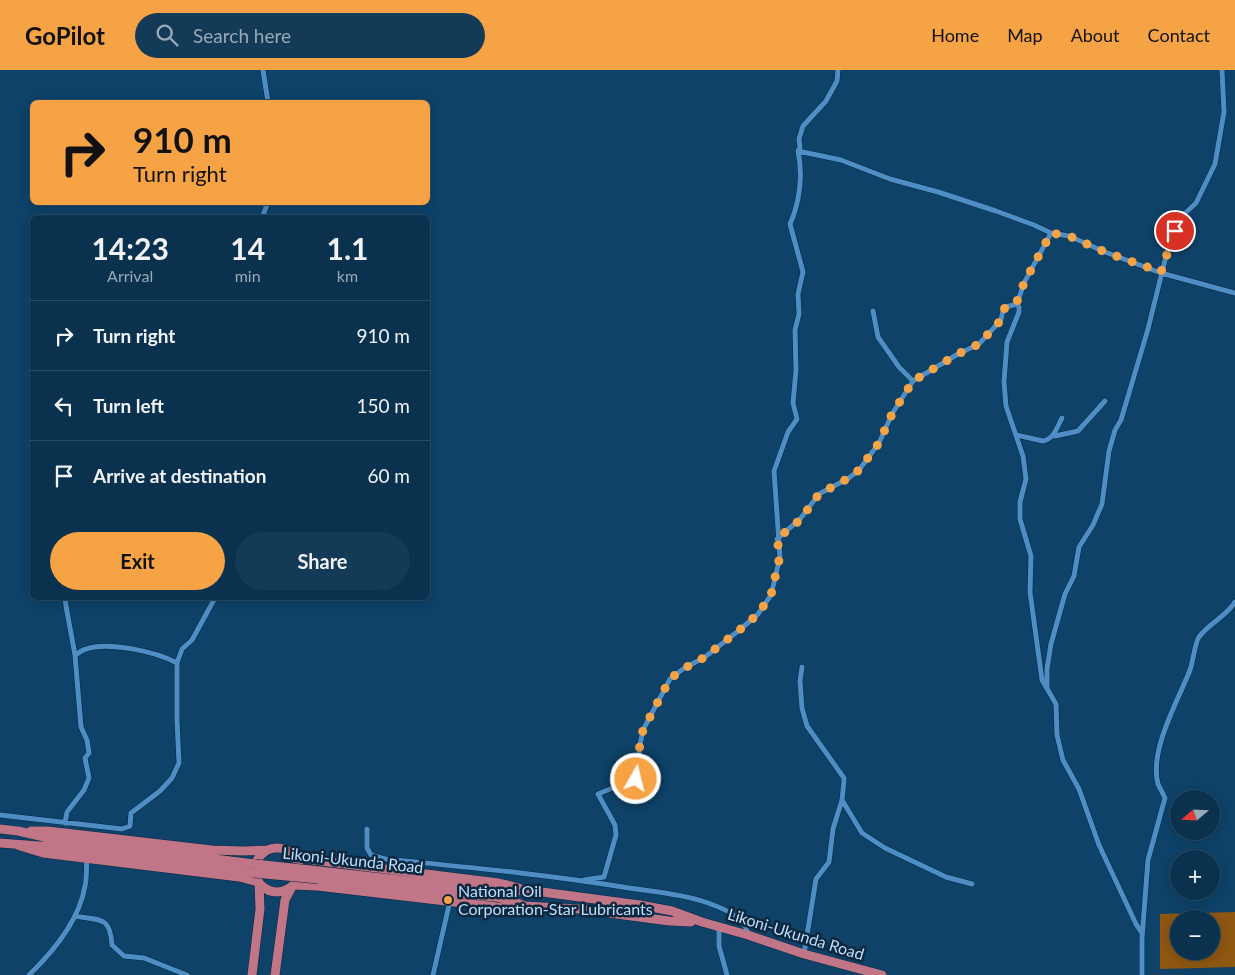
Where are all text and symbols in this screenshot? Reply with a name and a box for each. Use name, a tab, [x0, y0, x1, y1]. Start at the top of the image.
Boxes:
search box	[135, 13, 485, 58]
text: GoPilot	[25, 21, 105, 50]
icon: search	[153, 21, 181, 49]
text: Search here	[193, 24, 291, 47]
text: Home	[931, 24, 979, 46]
text: Map	[1007, 24, 1043, 46]
text: About	[1071, 24, 1120, 46]
text: Contact	[1148, 24, 1210, 46]
text: 910 m	[133, 118, 232, 160]
icon: right	[50, 120, 115, 185]
text: Turn right	[133, 160, 227, 187]
pin	[1154, 210, 1196, 252]
icon: arrive	[1161, 217, 1189, 245]
text: 14:23	[91, 230, 169, 266]
text: 14	[230, 230, 265, 266]
text: 1.1	[327, 230, 368, 266]
text: Arrival	[107, 266, 153, 285]
text: min	[235, 266, 261, 285]
text: km	[337, 266, 358, 285]
icon: right	[50, 322, 78, 350]
text: Turn right	[93, 324, 175, 347]
text: 910 m	[356, 324, 410, 347]
icon: left	[50, 392, 78, 420]
text: Turn left	[93, 394, 164, 417]
text: 150 m	[356, 394, 410, 417]
icon: arrive	[50, 462, 78, 490]
text: Arrive at destination	[93, 464, 266, 487]
text: 60 m	[367, 464, 410, 487]
button: Exit	[50, 532, 225, 590]
button: Share	[235, 532, 410, 590]
position arrow	[609, 752, 661, 804]
north arrow	[1170, 790, 1220, 840]
map controls	[1170, 790, 1220, 960]
street label: Likoni-Ukunda Road	[282, 843, 424, 876]
button: +	[1170, 850, 1220, 900]
place label: National Oil Corporation-Star Lubricants	[458, 881, 653, 918]
marker: National Oil Corporation-Star Lubricants	[442, 894, 454, 906]
street label: Likoni-Ukunda Road	[726, 904, 867, 963]
button: −	[1170, 910, 1220, 960]

